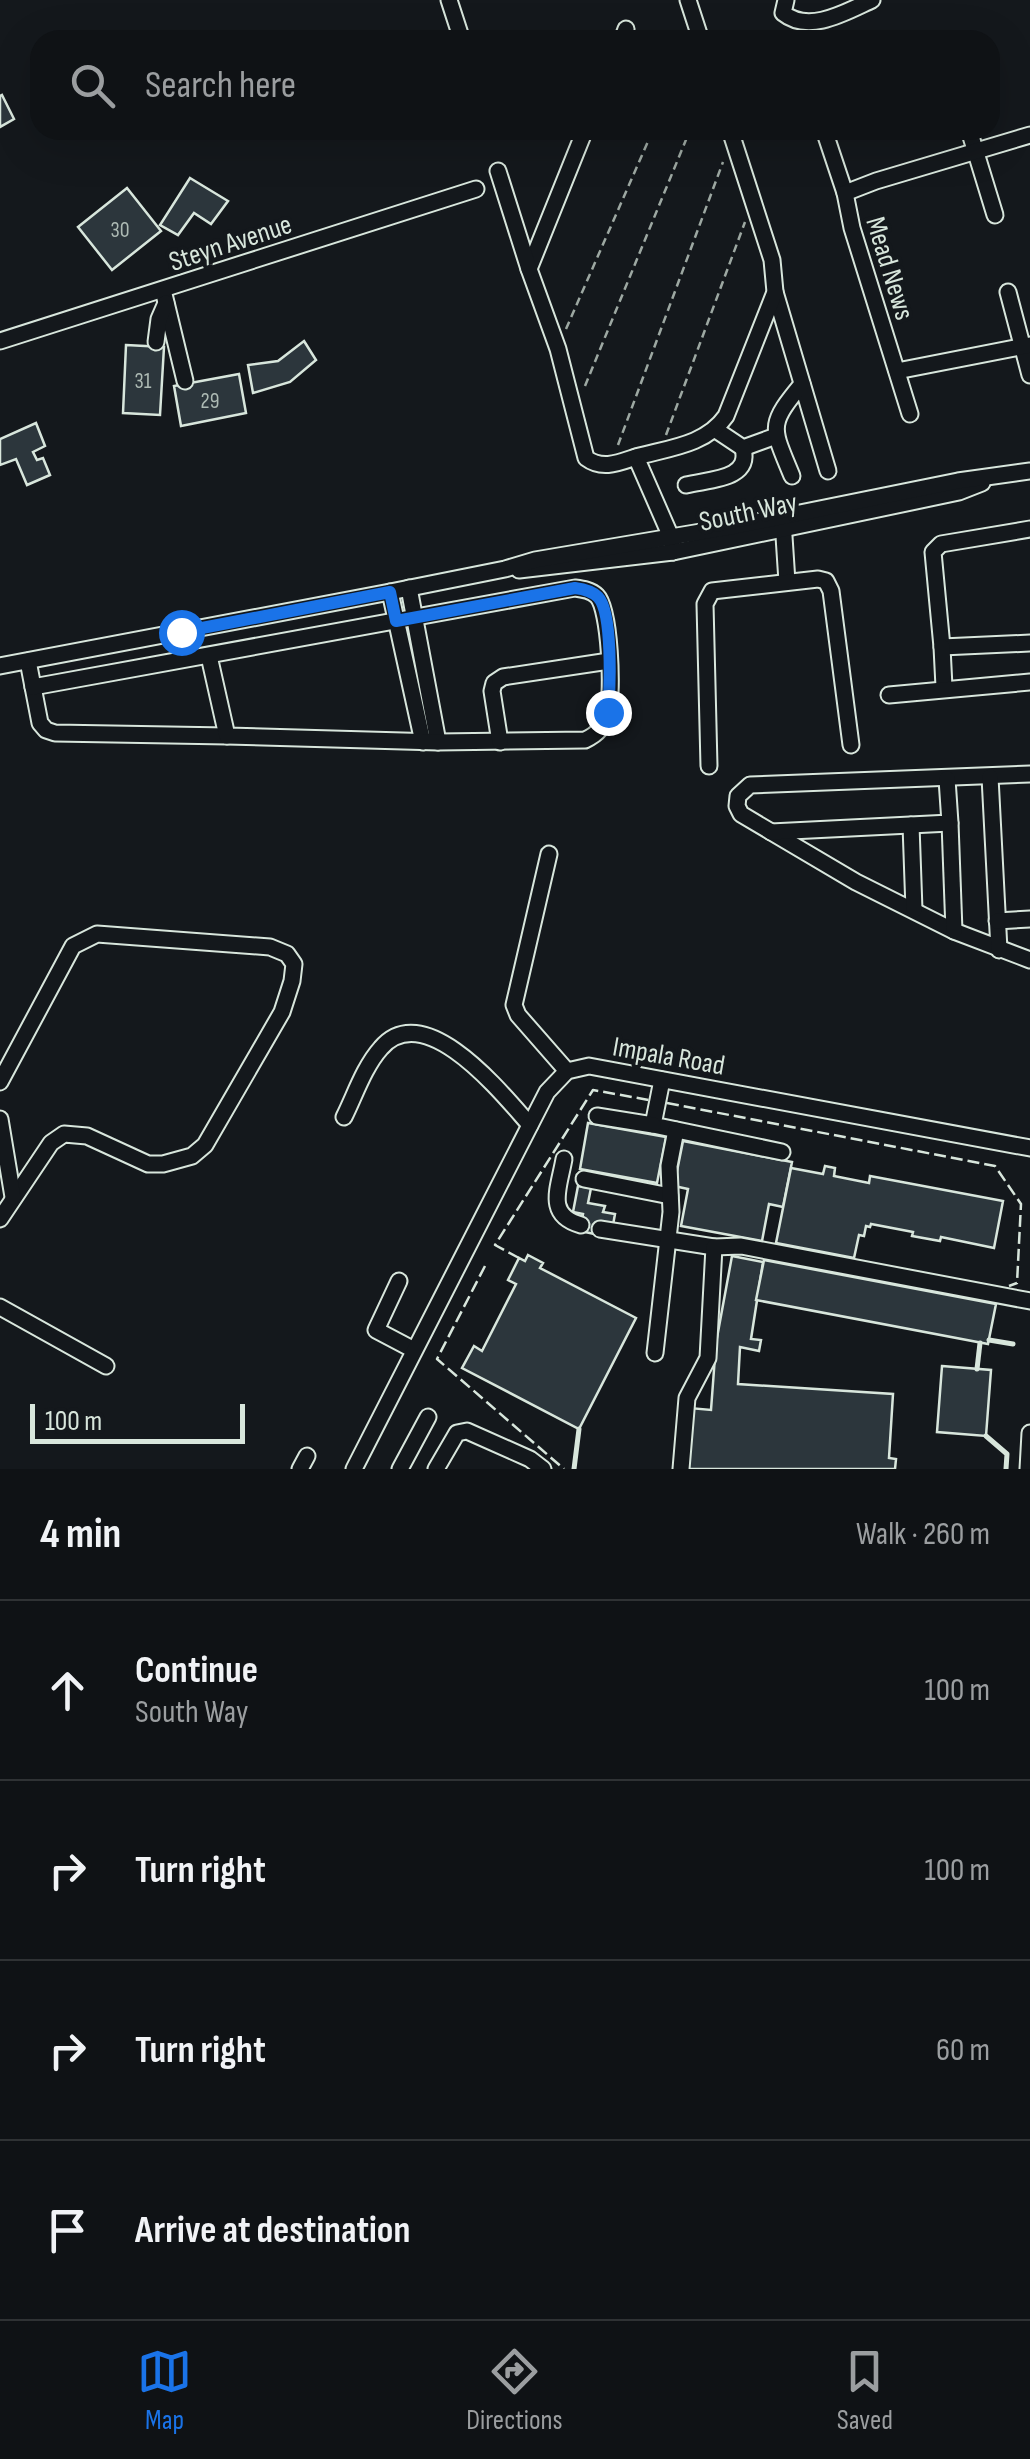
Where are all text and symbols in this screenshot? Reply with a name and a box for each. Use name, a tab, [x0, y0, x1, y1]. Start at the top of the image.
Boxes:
search box	[30, 30, 1000, 140]
icon: search	[65, 58, 120, 113]
text: Search here	[145, 63, 296, 108]
street label: Steyn Avenue	[165, 208, 296, 279]
street label: Mead News	[858, 213, 921, 324]
house number: 30	[110, 217, 130, 244]
house number: 31	[135, 368, 152, 395]
house number: 29	[201, 388, 219, 415]
street label: South Way	[696, 486, 800, 539]
route start	[159, 610, 205, 656]
route end	[586, 690, 632, 736]
street label: Impala Road	[610, 1030, 727, 1083]
scale bar	[30, 1399, 245, 1444]
text: 100 m	[45, 1405, 102, 1438]
text: 4 min	[40, 1509, 121, 1560]
text: Walk · 260 m	[856, 1515, 990, 1554]
text: Continue	[135, 1648, 258, 1693]
icon: ahead	[40, 1663, 95, 1718]
text: 100 m	[925, 1671, 990, 1710]
text: South Way	[135, 1693, 248, 1732]
icon: right	[40, 1843, 95, 1898]
text: Turn right	[135, 1848, 266, 1893]
text: 100 m	[925, 1851, 990, 1890]
icon: right	[40, 2023, 95, 2078]
text: Turn right	[135, 2028, 266, 2073]
text: 60 m	[936, 2031, 990, 2070]
icon: arrive	[40, 2203, 95, 2258]
text: Arrive at destination	[135, 2208, 410, 2253]
tab: Map	[137, 2344, 192, 2437]
tab: Directions	[466, 2344, 563, 2437]
tab: Saved	[837, 2344, 893, 2437]

